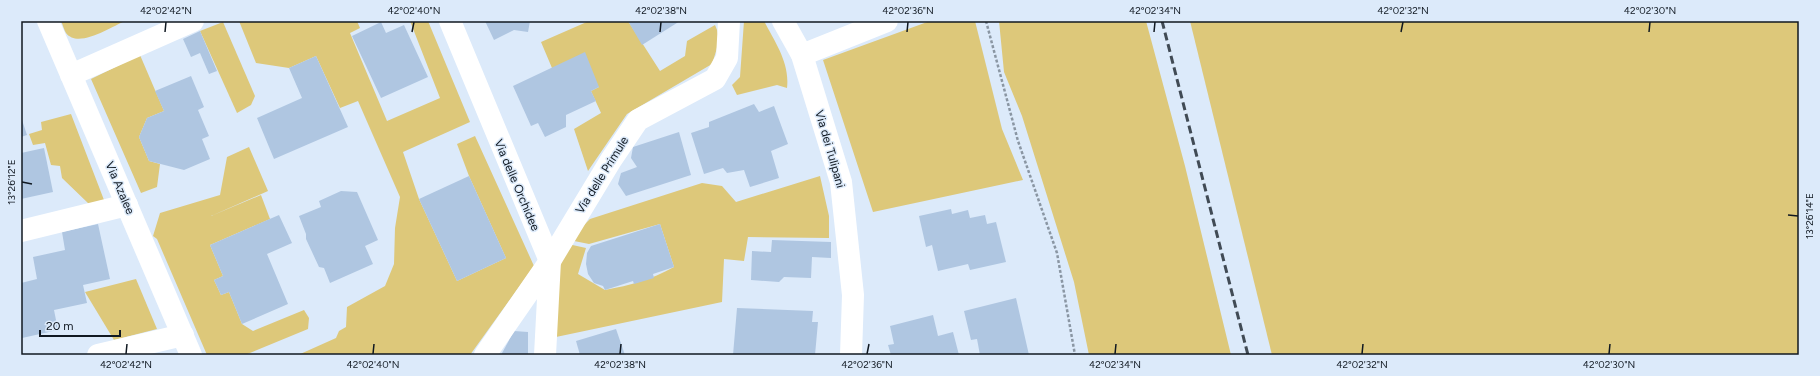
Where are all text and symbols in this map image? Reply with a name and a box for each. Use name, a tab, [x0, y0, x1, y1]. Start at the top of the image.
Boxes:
text: 42°02'42"N	[140, 4, 192, 17]
text: 42°02'40"N	[387, 4, 441, 17]
text: 42°02'38"N	[635, 4, 687, 17]
text: 42°02'36"N	[882, 4, 934, 17]
text: 42°02'34"N	[1129, 4, 1181, 17]
text: 42°02'32"N	[1377, 4, 1429, 17]
text: 42°02'30"N	[1624, 4, 1676, 17]
street label: Via dei Tulipani	[812, 108, 848, 190]
street label: Via delle Primule	[573, 133, 632, 216]
street label: Via delle Orchidee	[491, 137, 543, 233]
text: 13°26'12"E	[5, 159, 18, 205]
street label: Via Azalee	[103, 159, 138, 217]
text: 13°26'14"E	[1803, 193, 1816, 239]
scale bar	[40, 312, 120, 338]
text: 20 m	[46, 319, 74, 333]
text: 42°02'42"N	[100, 358, 152, 371]
text: 42°02'40"N	[346, 358, 400, 371]
text: 42°02'38"N	[594, 358, 646, 371]
text: 42°02'36"N	[841, 358, 893, 371]
text: 42°02'34"N	[1089, 358, 1141, 371]
text: 42°02'32"N	[1336, 358, 1388, 371]
text: 42°02'30"N	[1583, 358, 1635, 371]

